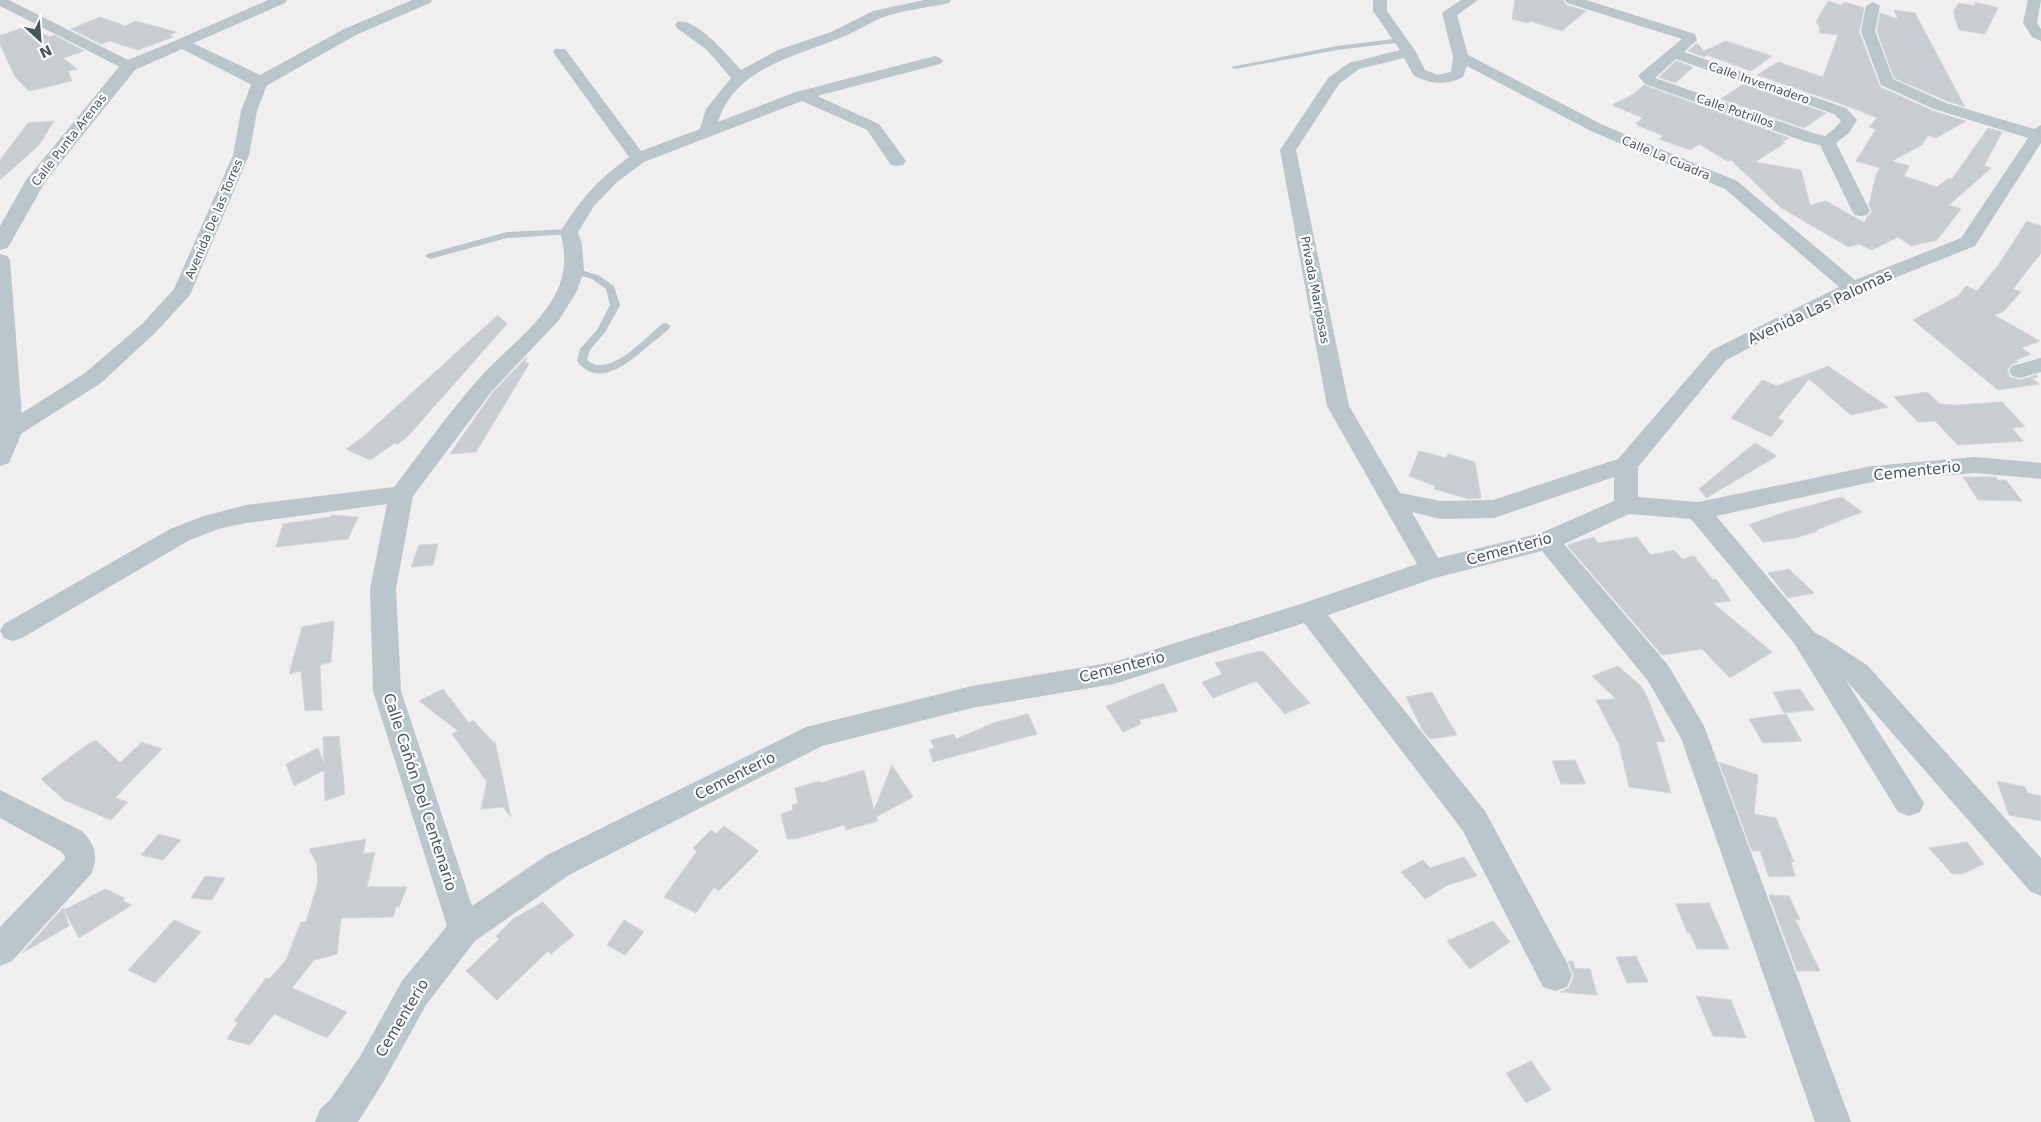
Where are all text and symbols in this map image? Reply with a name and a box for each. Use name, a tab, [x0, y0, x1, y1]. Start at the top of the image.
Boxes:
north arrow	[15, 15, 65, 65]
text: N	[37, 42, 54, 61]
street label: Calle Invernadero	[1707, 59, 1811, 107]
street label: Calle Punta Arenas	[29, 91, 109, 189]
street label: Calle Potrillos	[1694, 91, 1776, 131]
street label: Calle La Cuadra	[1620, 133, 1712, 183]
street label: Avenida De las Torres	[182, 157, 246, 281]
street label: Privada Mariposas	[1298, 235, 1332, 345]
street label: Avenida Las Palomas	[1745, 266, 1895, 348]
street label: Cementerio	[1872, 457, 1962, 485]
street label: Cementerio	[1464, 529, 1554, 569]
street label: Cementerio	[1077, 648, 1167, 686]
street label: Calle Cañón Del Centenario	[379, 691, 461, 893]
street label: Cementerio	[692, 748, 778, 804]
street label: Cementerio	[372, 976, 432, 1060]

